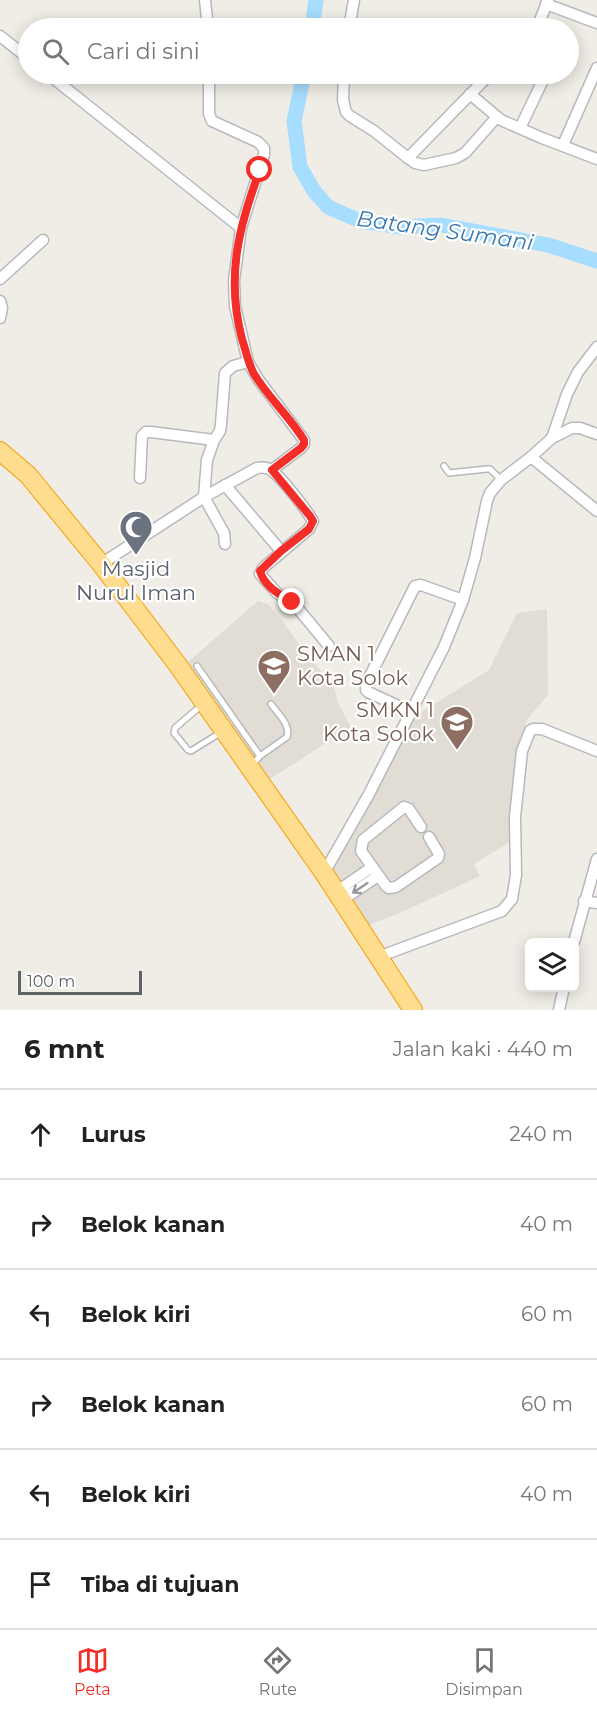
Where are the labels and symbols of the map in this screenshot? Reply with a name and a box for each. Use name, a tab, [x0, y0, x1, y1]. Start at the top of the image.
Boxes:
route start	[246, 156, 272, 182]
water label: Batang Sumani	[355, 205, 535, 256]
mosque icon: Masjid Nurul Iman	[118, 509, 154, 556]
place label: Masjid Nurul Iman	[76, 556, 196, 605]
route end	[278, 588, 304, 614]
place label: SMAN 1 Kota Solok	[297, 641, 408, 690]
school or university icon: SMAN 1 Kota Solok	[256, 648, 292, 695]
place label: SMKN 1 Kota Solok	[323, 697, 434, 746]
school or university icon: SMKN 1 Kota Solok	[439, 704, 475, 751]
one-way arrow	[352, 882, 369, 894]
scale bar	[18, 968, 142, 995]

